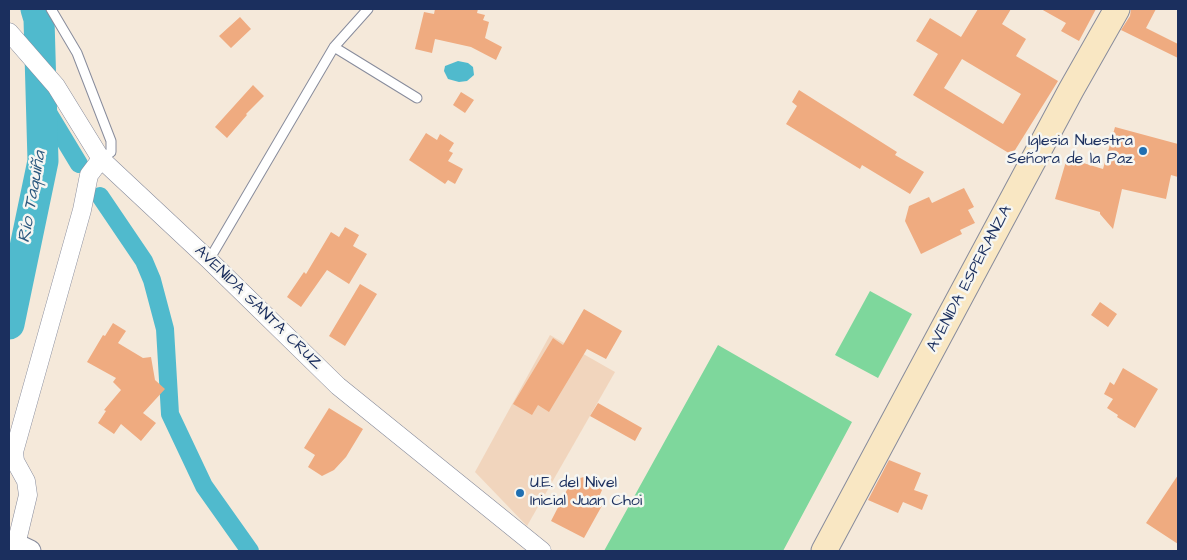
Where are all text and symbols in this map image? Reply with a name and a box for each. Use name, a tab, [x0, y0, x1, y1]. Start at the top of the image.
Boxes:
place label: Iglesia Nuestra Señora de la Paz	[1007, 132, 1133, 170]
marker: Iglesia Nuestra Señora de la Paz	[1137, 145, 1149, 157]
water label: Río Taquiña	[14, 150, 52, 244]
street label: AVENIDA ESPERANZA	[923, 202, 1017, 356]
street label: AVENIDA SANTA CRUZ	[190, 242, 326, 374]
place label: U.E. del Nivel Inicial Juan Choi	[530, 474, 642, 512]
marker: U.E. del Nivel Inicial Juan Choi	[514, 487, 526, 499]

